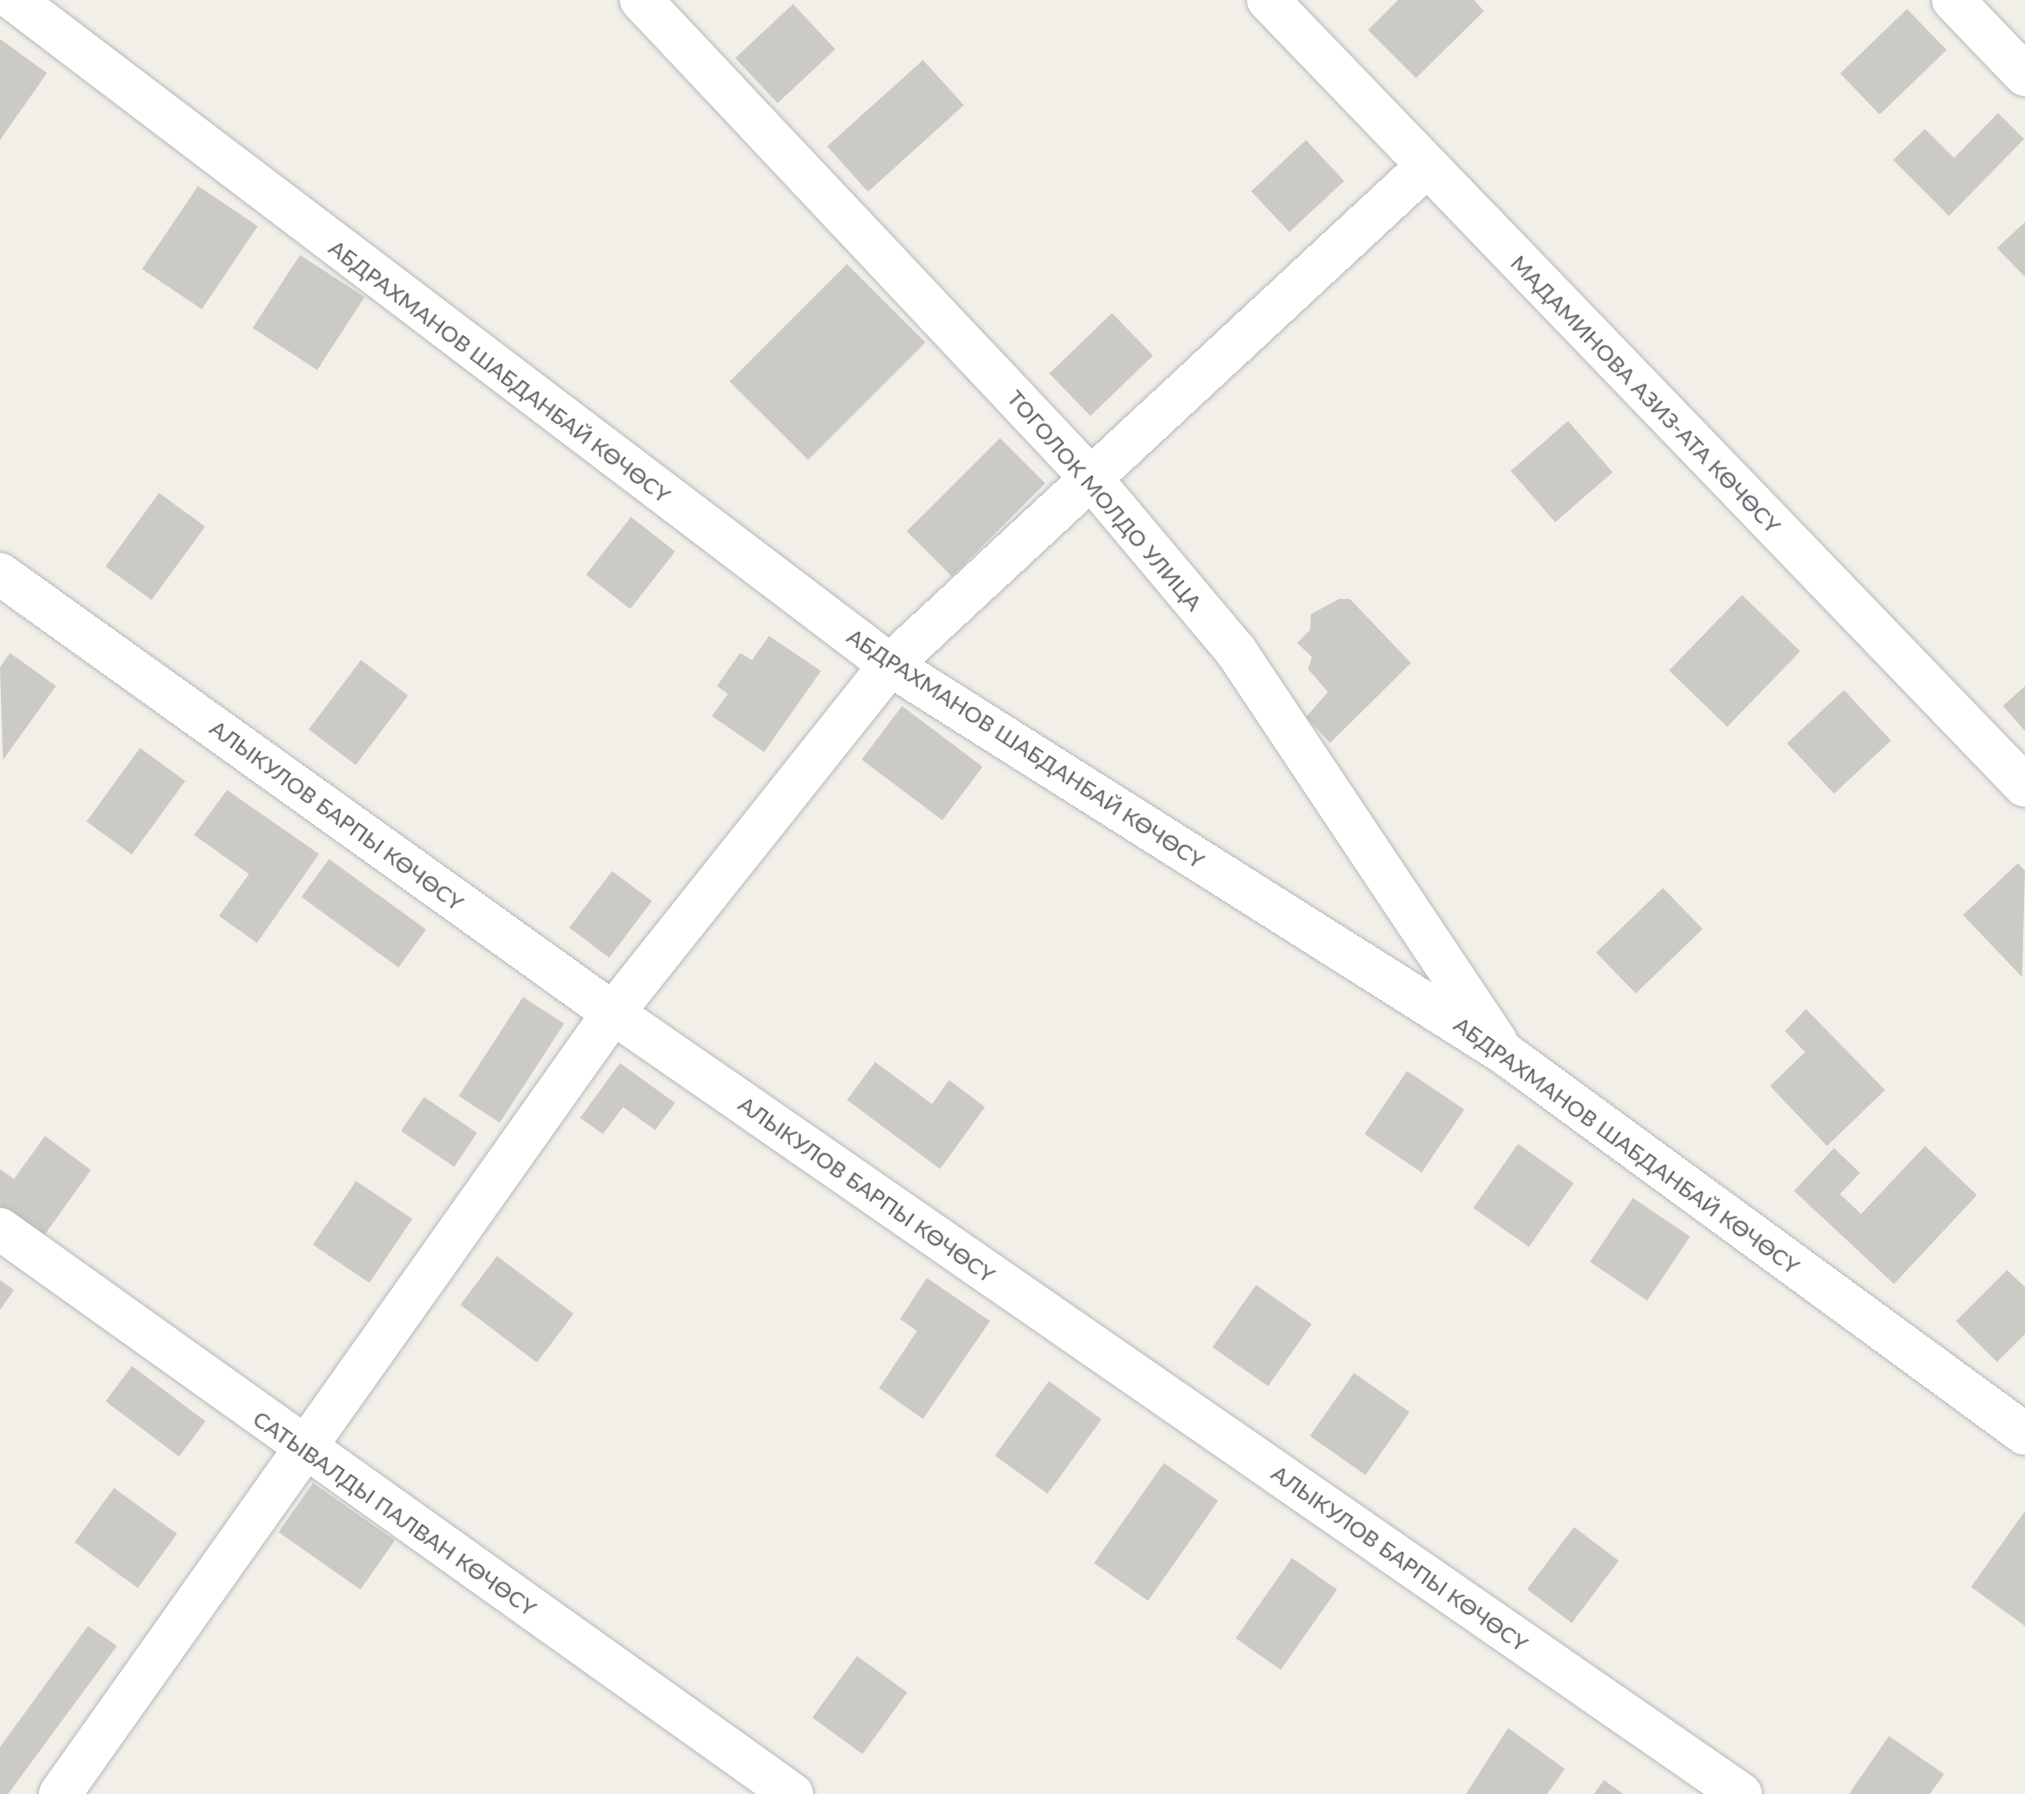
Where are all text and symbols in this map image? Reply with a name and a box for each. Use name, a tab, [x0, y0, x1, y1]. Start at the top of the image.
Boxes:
street label: АБДРАХМАНОВ ШАБДАНБАЙ КӨЧӨСҮ	[324, 234, 676, 508]
street label: МАДАМИНОВА АЗИЗ-АТА КӨЧӨСҮ	[1506, 249, 1786, 539]
street label: ТОГОЛОК МОЛДО УЛИЦА	[1002, 385, 1208, 615]
street label: АБДРАХМАНОВ ШАБДАНБАЙ КӨЧӨСҮ	[842, 622, 1210, 874]
street label: АЛЫКУЛОВ БАРПЫ КӨЧӨСҮ	[205, 714, 469, 916]
street label: АБДРАХМАНОВ ШАБДАНБАЙ КӨЧӨСҮ	[1449, 1011, 1805, 1279]
street label: АЛЫКУЛОВ БАРПЫ КӨЧӨСҮ	[734, 1090, 1000, 1288]
street label: САТЫВАЛДЫ ПАЛВАН КӨЧӨСҮ	[248, 1405, 542, 1621]
street label: АЛЫКУЛОВ БАРПЫ КӨЧӨСҮ	[1267, 1459, 1533, 1657]

